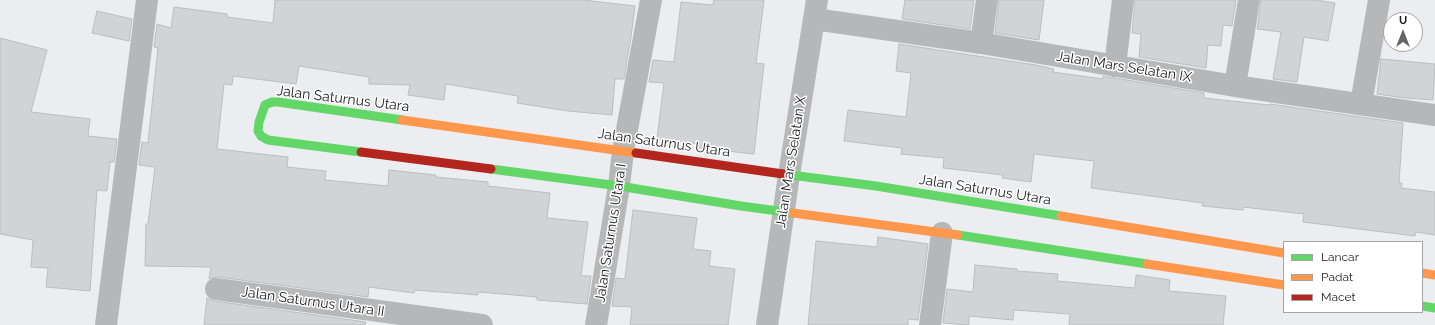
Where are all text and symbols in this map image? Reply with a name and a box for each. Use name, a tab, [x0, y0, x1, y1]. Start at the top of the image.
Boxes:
north arrow	[1383, 12, 1423, 52]
text: U	[1399, 14, 1407, 27]
street label: Jalan Mars Selatan IX	[1055, 48, 1193, 86]
street label: Jalan Saturnus Utara	[276, 83, 410, 115]
street label: Jalan Mars Selatan X	[772, 95, 810, 229]
street label: Jalan Saturnus Utara	[597, 125, 731, 161]
street label: Jalan Saturnus Utara I	[592, 162, 630, 304]
street label: Jalan Saturnus Utara	[918, 171, 1052, 209]
legend	[1283, 241, 1423, 313]
text: Lancar	[1321, 250, 1359, 264]
text: Padat	[1321, 270, 1353, 284]
street label: Jalan Saturnus Utara II	[240, 284, 386, 320]
text: Macet	[1321, 290, 1356, 304]

